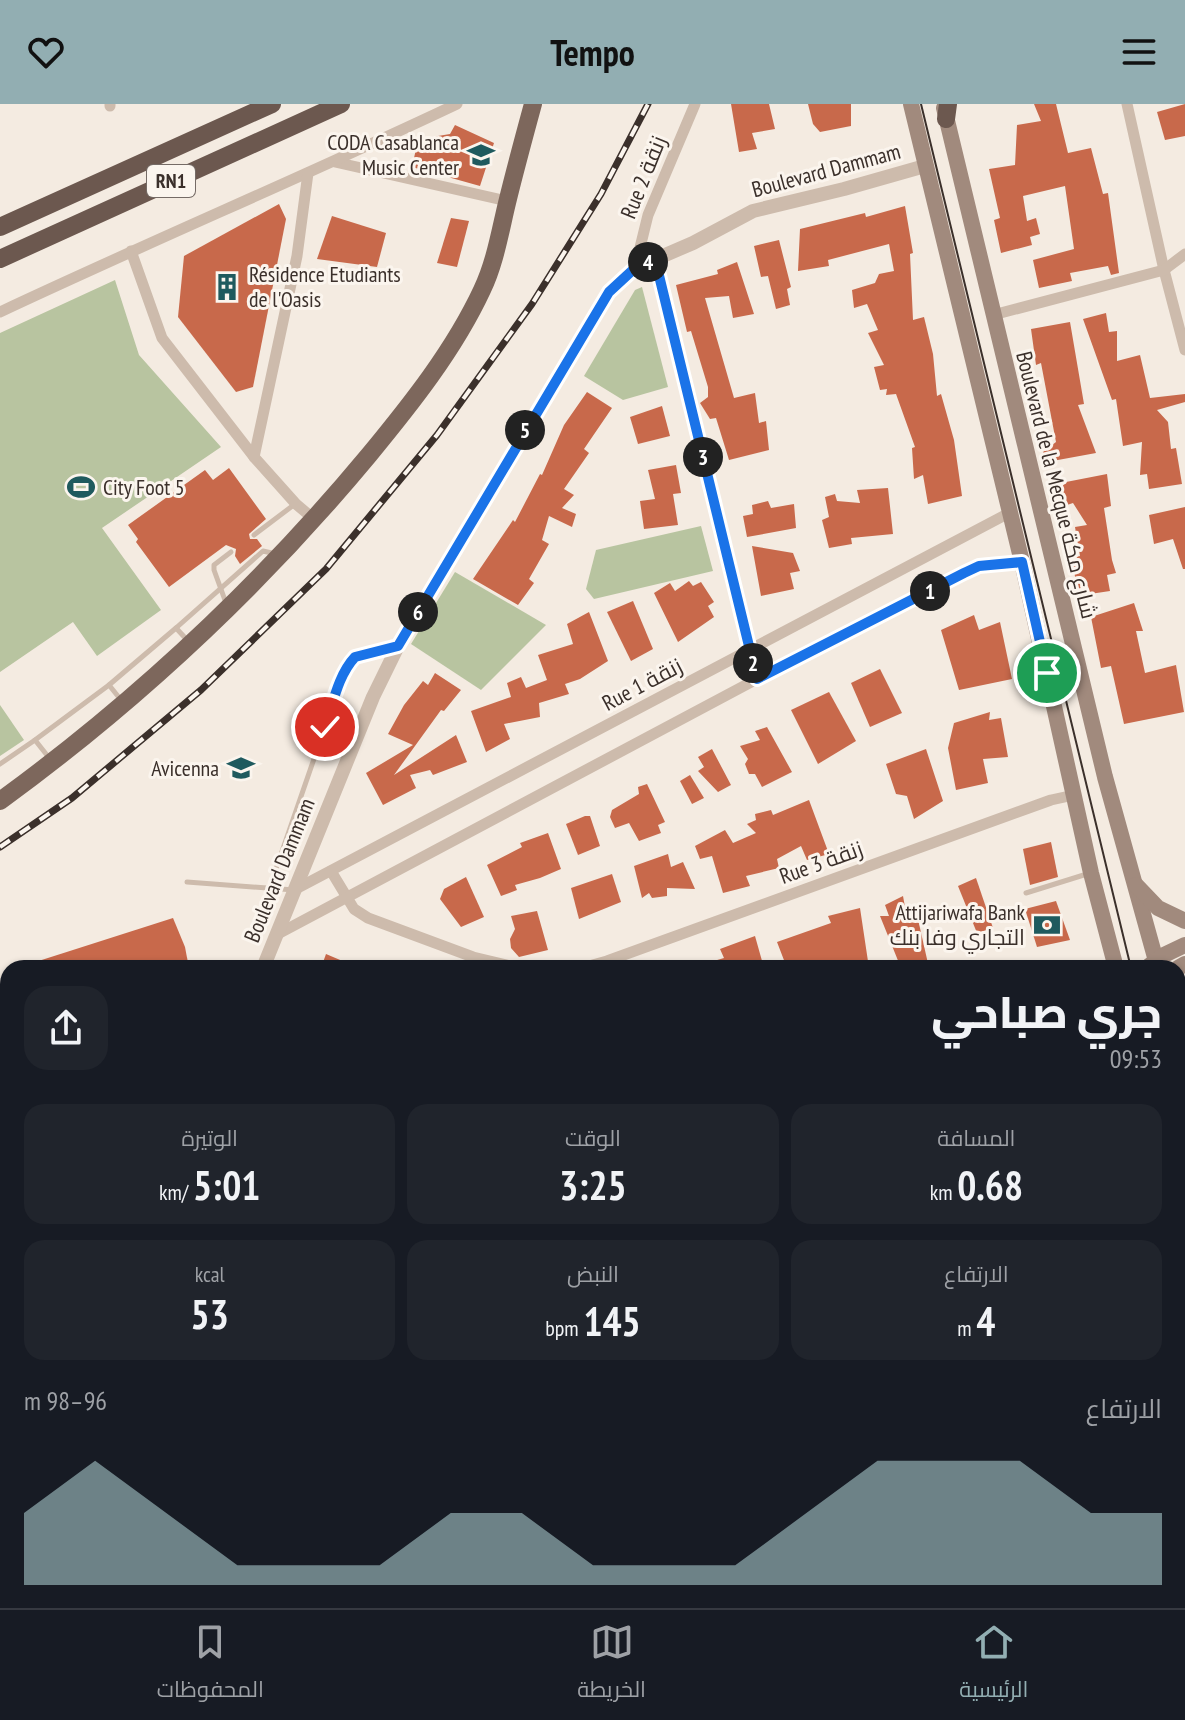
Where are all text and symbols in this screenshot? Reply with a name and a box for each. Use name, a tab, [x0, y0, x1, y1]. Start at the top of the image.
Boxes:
text: Tempo	[550, 29, 635, 76]
icon: heart	[24, 30, 68, 74]
icon: menu	[1117, 30, 1161, 74]
place label: CODA Casablanca Music Center	[327, 128, 459, 181]
street label: Rue 2 زنقة	[614, 131, 672, 223]
street label: Boulevard Dammam	[749, 137, 903, 203]
school or university icon: CODA Casablanca Music Center	[466, 140, 496, 170]
road number: RN1	[147, 165, 195, 197]
pin: 4	[628, 242, 668, 282]
text: 4	[643, 248, 653, 276]
place label: Résidence Etudiants de l'Oasis	[249, 260, 401, 313]
building icon: Résidence Etudiants de l'Oasis	[212, 272, 242, 302]
street label: Boulevard de la Mecque شارع مكة	[1009, 348, 1104, 622]
pin: 5	[505, 410, 545, 450]
text: 5	[520, 416, 530, 444]
pin: 3	[683, 437, 723, 477]
text: 3	[698, 443, 708, 471]
sports icon: City Foot 5	[66, 472, 96, 502]
place label: City Foot 5	[103, 473, 185, 501]
pin: 1	[910, 571, 950, 611]
text: 1	[925, 577, 935, 605]
pin: 6	[398, 592, 438, 632]
text: 6	[413, 598, 423, 626]
pin	[1013, 639, 1081, 707]
pin: 2	[733, 643, 773, 683]
text: 2	[748, 649, 758, 677]
street label: Rue 1 زنقة	[597, 651, 687, 717]
icon: arrive	[1025, 651, 1069, 695]
pin	[291, 693, 359, 761]
icon: check	[303, 705, 347, 749]
school or university icon: Avicenna	[226, 753, 256, 783]
place label: Avicenna	[151, 754, 219, 782]
street label: Boulevard Dammam	[237, 794, 321, 946]
street label: Rue 3 زنقة	[775, 834, 867, 890]
place label: Attijariwafa Bank التجاري وفا بنك	[890, 898, 1025, 954]
bank icon: Attijariwafa Bank التجاري وفا بنك	[1032, 910, 1062, 940]
text: جري صباحي	[931, 983, 1162, 1040]
button: share	[24, 986, 108, 1070]
text: 09:53	[1110, 1042, 1162, 1075]
text: الوتيرة	[181, 1124, 238, 1152]
text: الوقت	[565, 1124, 621, 1152]
text: المسافة	[937, 1124, 1015, 1152]
text: 5:01	[193, 1159, 260, 1211]
text: 3:25	[559, 1159, 627, 1211]
text: 0.68	[957, 1159, 1023, 1211]
text: /km	[159, 1178, 193, 1206]
text: km	[930, 1178, 957, 1206]
text: kcal	[195, 1260, 225, 1288]
text: النبض	[567, 1260, 619, 1288]
text: الارتفاع	[944, 1260, 1009, 1288]
text: 53	[191, 1288, 229, 1340]
text: 145	[583, 1295, 641, 1347]
text: 4	[976, 1295, 995, 1347]
text: bpm	[545, 1314, 583, 1342]
text: m	[957, 1314, 976, 1342]
text: 96–98 m	[24, 1384, 107, 1417]
text: الارتفاع	[1086, 1392, 1162, 1425]
tab: المحفوظات	[157, 1620, 264, 1710]
tab: الخريطة	[577, 1620, 646, 1710]
tab: الرئيسية	[959, 1620, 1028, 1710]

